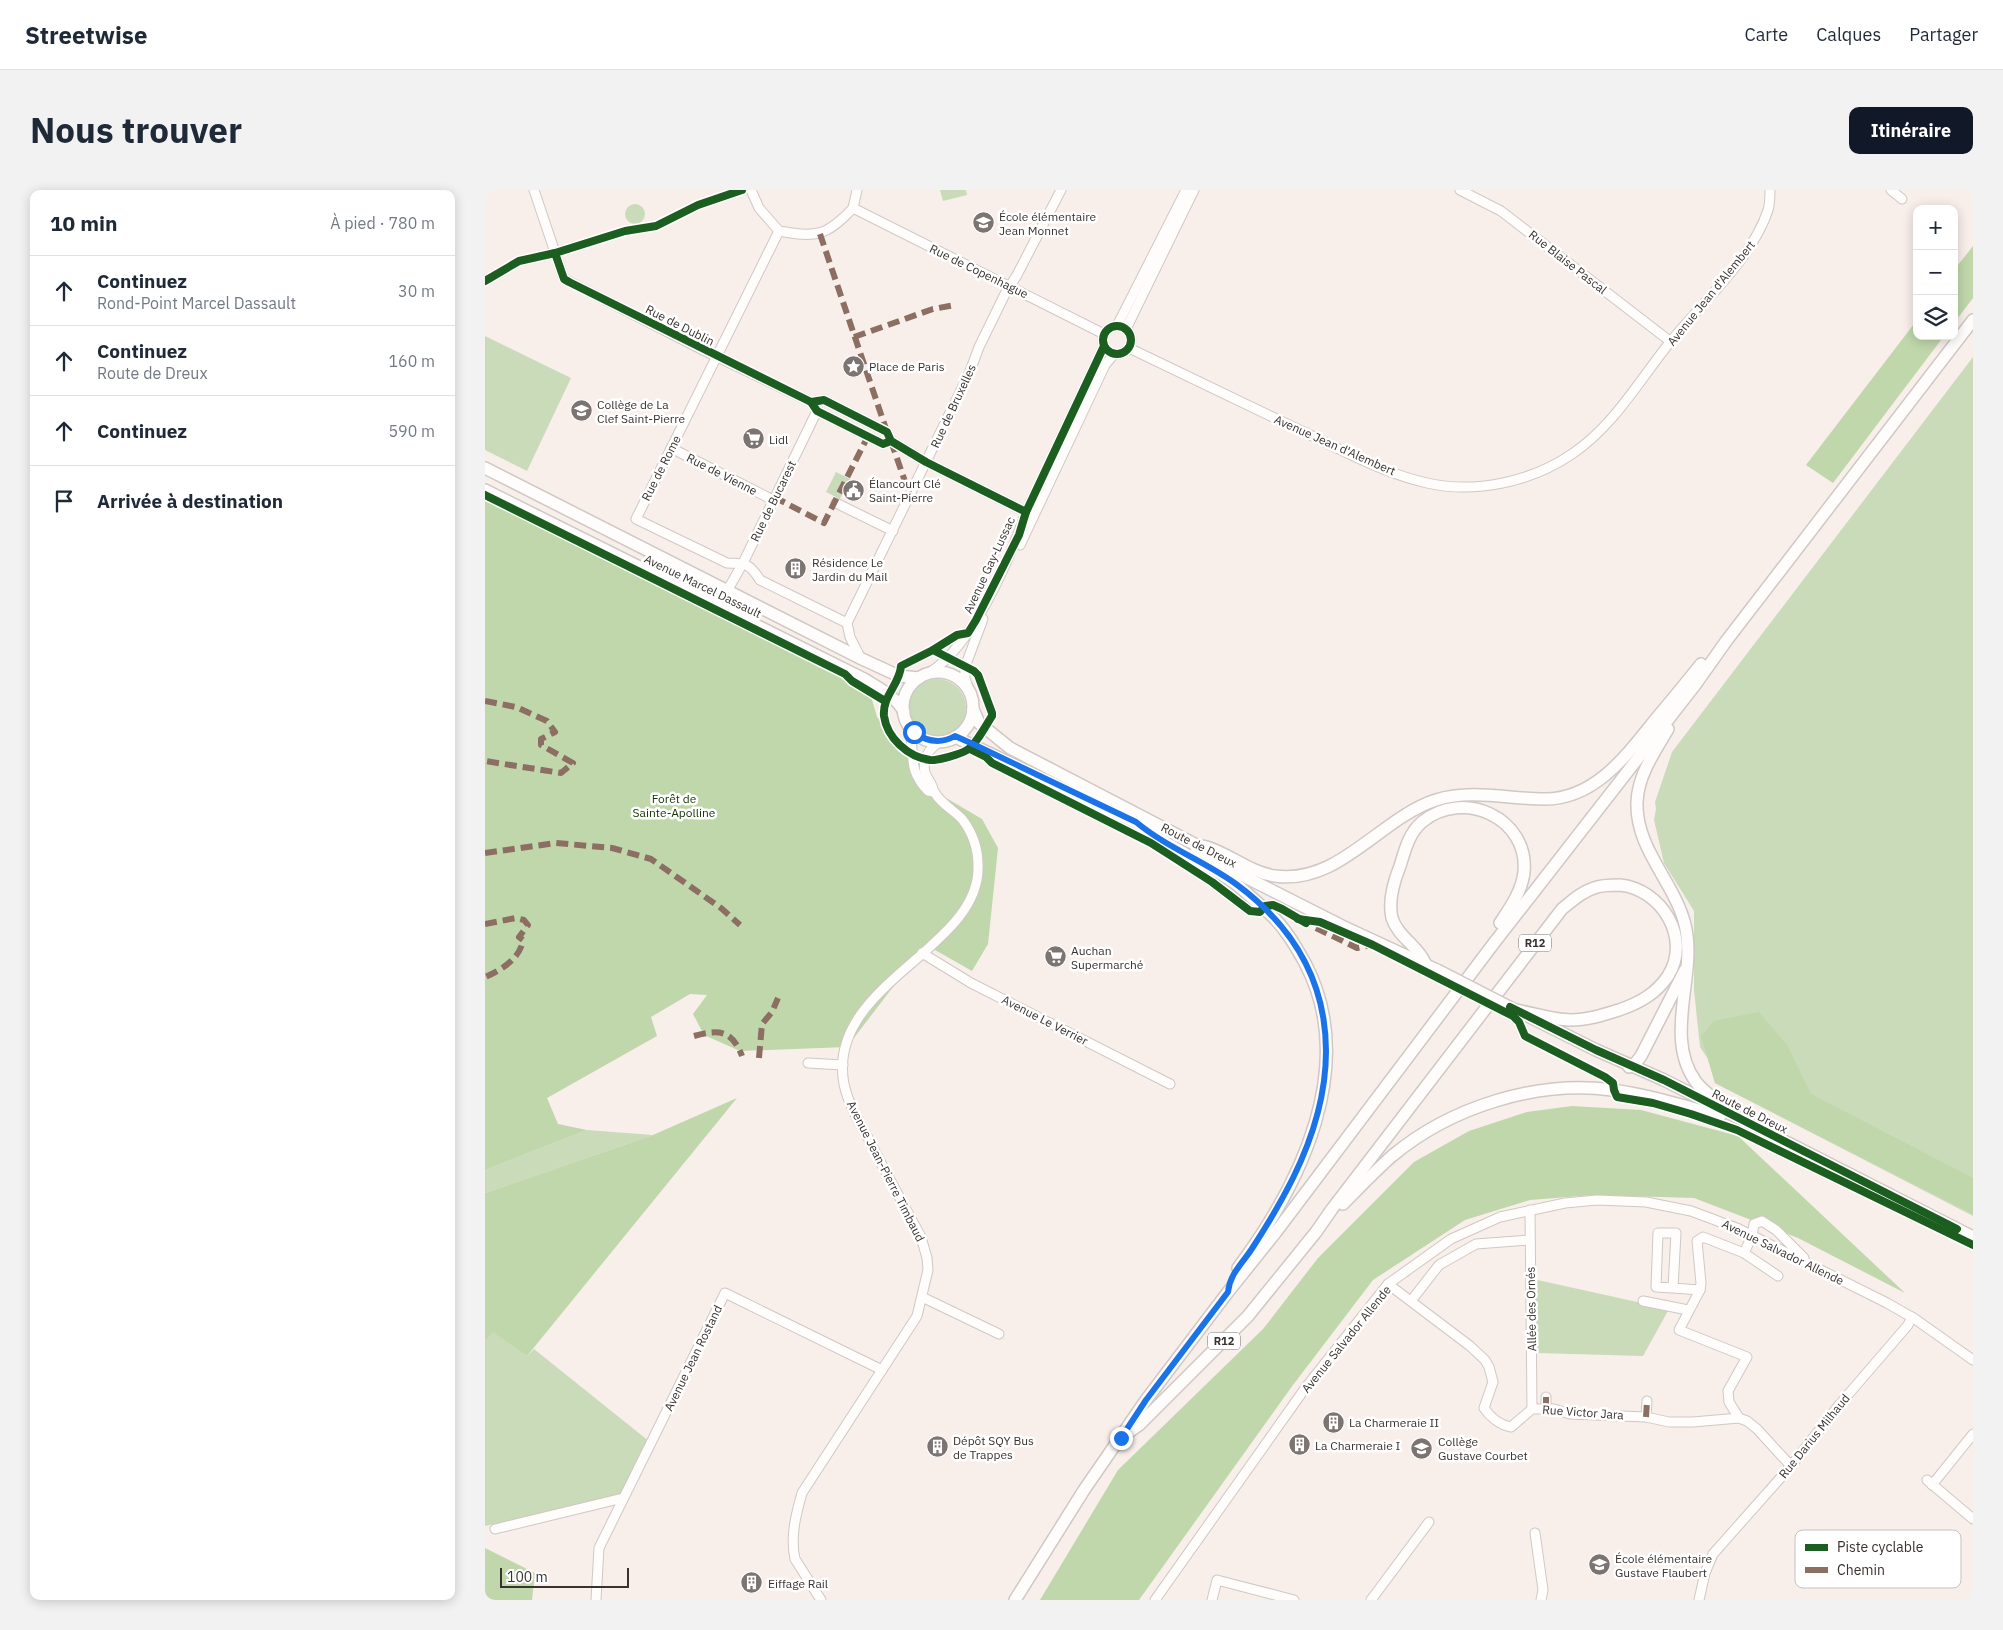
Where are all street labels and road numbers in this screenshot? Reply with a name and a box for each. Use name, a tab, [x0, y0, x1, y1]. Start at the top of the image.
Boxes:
street label: Rue Blaise Pascal	[1526, 227, 1610, 297]
street label: Avenue Jean d'Alembert	[1664, 237, 1758, 349]
street label: Rue de Copenhague	[927, 241, 1031, 302]
street label: Rue de Dublin	[643, 301, 717, 349]
street label: Rue de Bruxelles	[927, 362, 979, 450]
street label: Avenue Jean d'Alembert	[1272, 411, 1398, 479]
street label: Rue de Rome	[638, 432, 684, 503]
street label: Rue de Vienne	[684, 450, 760, 498]
street label: Rue de Bucarest	[747, 458, 799, 544]
street label: Avenue Gay-Lussac	[960, 514, 1018, 616]
street label: Avenue Marcel Dassault	[642, 551, 764, 621]
street label: Route de Dreux	[1159, 820, 1239, 870]
road number: R12	[1519, 934, 1551, 951]
street label: Avenue Le Verrier	[999, 992, 1091, 1048]
street label: Route de Dreux	[1710, 1086, 1790, 1136]
street label: Avenue Jean-Pierre Timbaud	[844, 1098, 928, 1244]
street label: Avenue Salvador Allende	[1720, 1216, 1847, 1288]
street label: Allée des Ornés	[1523, 1266, 1539, 1351]
street label: Avenue Salvador Allende	[1298, 1282, 1394, 1396]
street label: Avenue Jean Rostand	[661, 1303, 725, 1413]
road number: R12	[1208, 1332, 1240, 1350]
street label: Rue Darius Milhaud	[1775, 1391, 1853, 1481]
street label: Rue Victor Jara	[1542, 1402, 1625, 1422]

